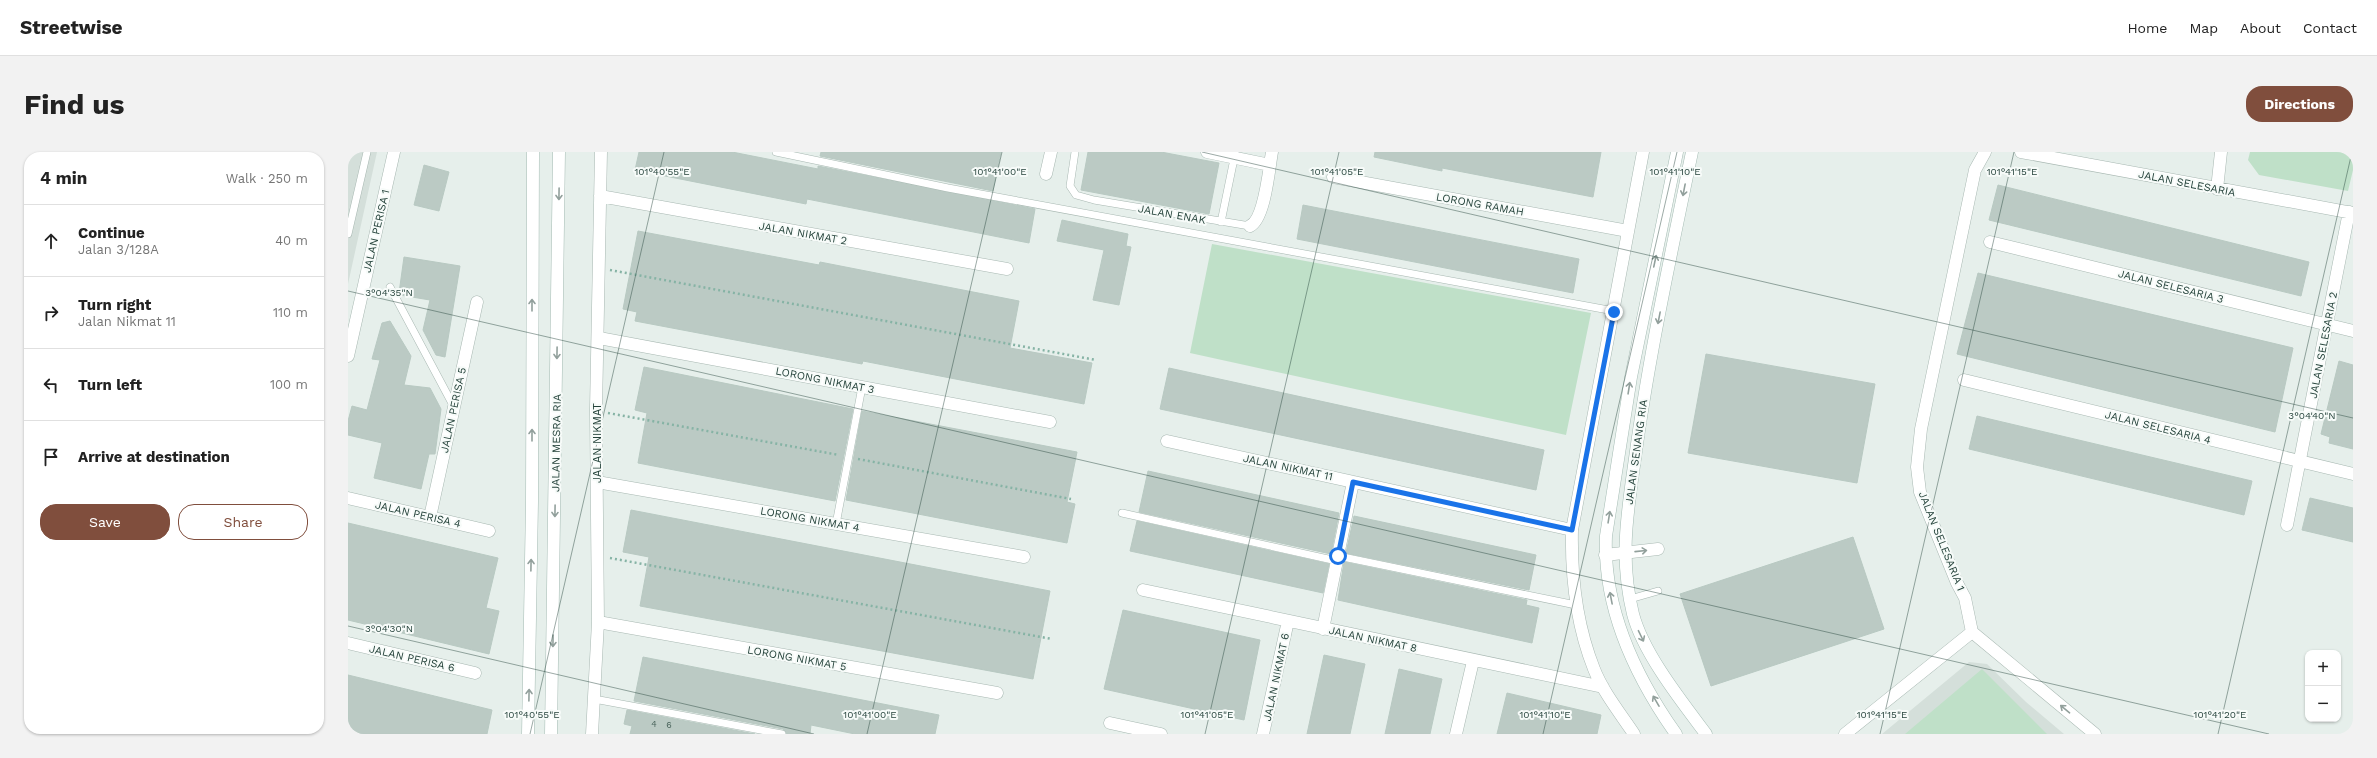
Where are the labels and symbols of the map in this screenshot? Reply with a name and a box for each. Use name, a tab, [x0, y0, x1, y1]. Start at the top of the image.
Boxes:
text: 101°40'55"E	[634, 166, 690, 177]
text: 101°41'00"E	[973, 166, 1027, 177]
text: 101°41'05"E	[1310, 166, 1364, 177]
text: 101°41'10"E	[1649, 166, 1701, 177]
text: 101°41'15"E	[1987, 166, 2037, 177]
street label: JALAN SELESARIA	[2137, 168, 2237, 199]
one-way arrow	[1680, 183, 1688, 196]
one-way arrow	[555, 187, 563, 200]
street label: JALAN PERISA 1	[361, 188, 392, 274]
street label: LORONG RAMAH	[1435, 190, 1525, 219]
street label: JALAN ENAK	[1137, 202, 1207, 227]
street label: JALAN NIKMAT 2	[758, 219, 848, 248]
one-way arrow	[1651, 255, 1659, 268]
street label: JALAN SELESARIA 3	[2117, 267, 2225, 306]
text: 3°04'35"N	[365, 287, 413, 298]
street label: JALAN SELESARIA 2	[2307, 291, 2340, 400]
one-way arrow	[529, 299, 536, 312]
route end	[1605, 303, 1623, 321]
one-way arrow	[1654, 311, 1662, 324]
one-way arrow	[553, 346, 561, 359]
street label: LORONG NIKMAT 3	[774, 365, 875, 396]
street label: JALAN PERISA 5	[438, 366, 469, 454]
one-way arrow	[1626, 382, 1634, 395]
street label: JALAN MESRA RIA	[549, 394, 564, 492]
street label: JALAN SENANG RIA	[1623, 399, 1650, 505]
street label: JALAN NIKMAT	[591, 403, 604, 483]
street label: JALAN SELESARIA 4	[2104, 408, 2212, 447]
text: 3°04'40"N	[2288, 410, 2336, 421]
one-way arrow	[528, 429, 536, 442]
street label: JALAN NIKMAT 11	[1242, 452, 1334, 483]
street label: JALAN SELESARIA 1	[1916, 490, 1967, 593]
street label: JALAN PERISA 4	[374, 498, 462, 531]
one-way arrow	[551, 504, 559, 517]
street label: LORONG NIKMAT 4	[759, 504, 861, 535]
one-way arrow	[1605, 511, 1613, 524]
route start	[1329, 547, 1347, 565]
one-way arrow	[1634, 547, 1647, 555]
one-way arrow	[527, 559, 535, 572]
one-way arrow	[1606, 592, 1614, 605]
text: 3°04'30"N	[365, 623, 413, 634]
street label: JALAN NIKMAT 8	[1328, 624, 1418, 655]
one-way arrow	[1638, 630, 1646, 642]
street label: JALAN NIKMAT 6	[1261, 631, 1292, 722]
one-way arrow	[550, 634, 557, 647]
street label: JALAN PERISA 6	[368, 642, 456, 675]
street label: LORONG NIKMAT 5	[746, 643, 848, 674]
one-way arrow	[525, 689, 533, 702]
one-way arrow	[1652, 695, 1660, 707]
one-way arrow	[2059, 705, 2070, 714]
text: 101°40'55"E	[504, 709, 560, 720]
text: 101°41'00"E	[843, 709, 897, 720]
text: 101°41'05"E	[1180, 709, 1234, 720]
text: 101°41'10"E	[1519, 709, 1571, 720]
text: 101°41'15"E	[1857, 709, 1907, 720]
text: 101°41'20"E	[2193, 709, 2247, 720]
house number: 4	[651, 719, 657, 729]
house number: 6	[666, 720, 672, 730]

